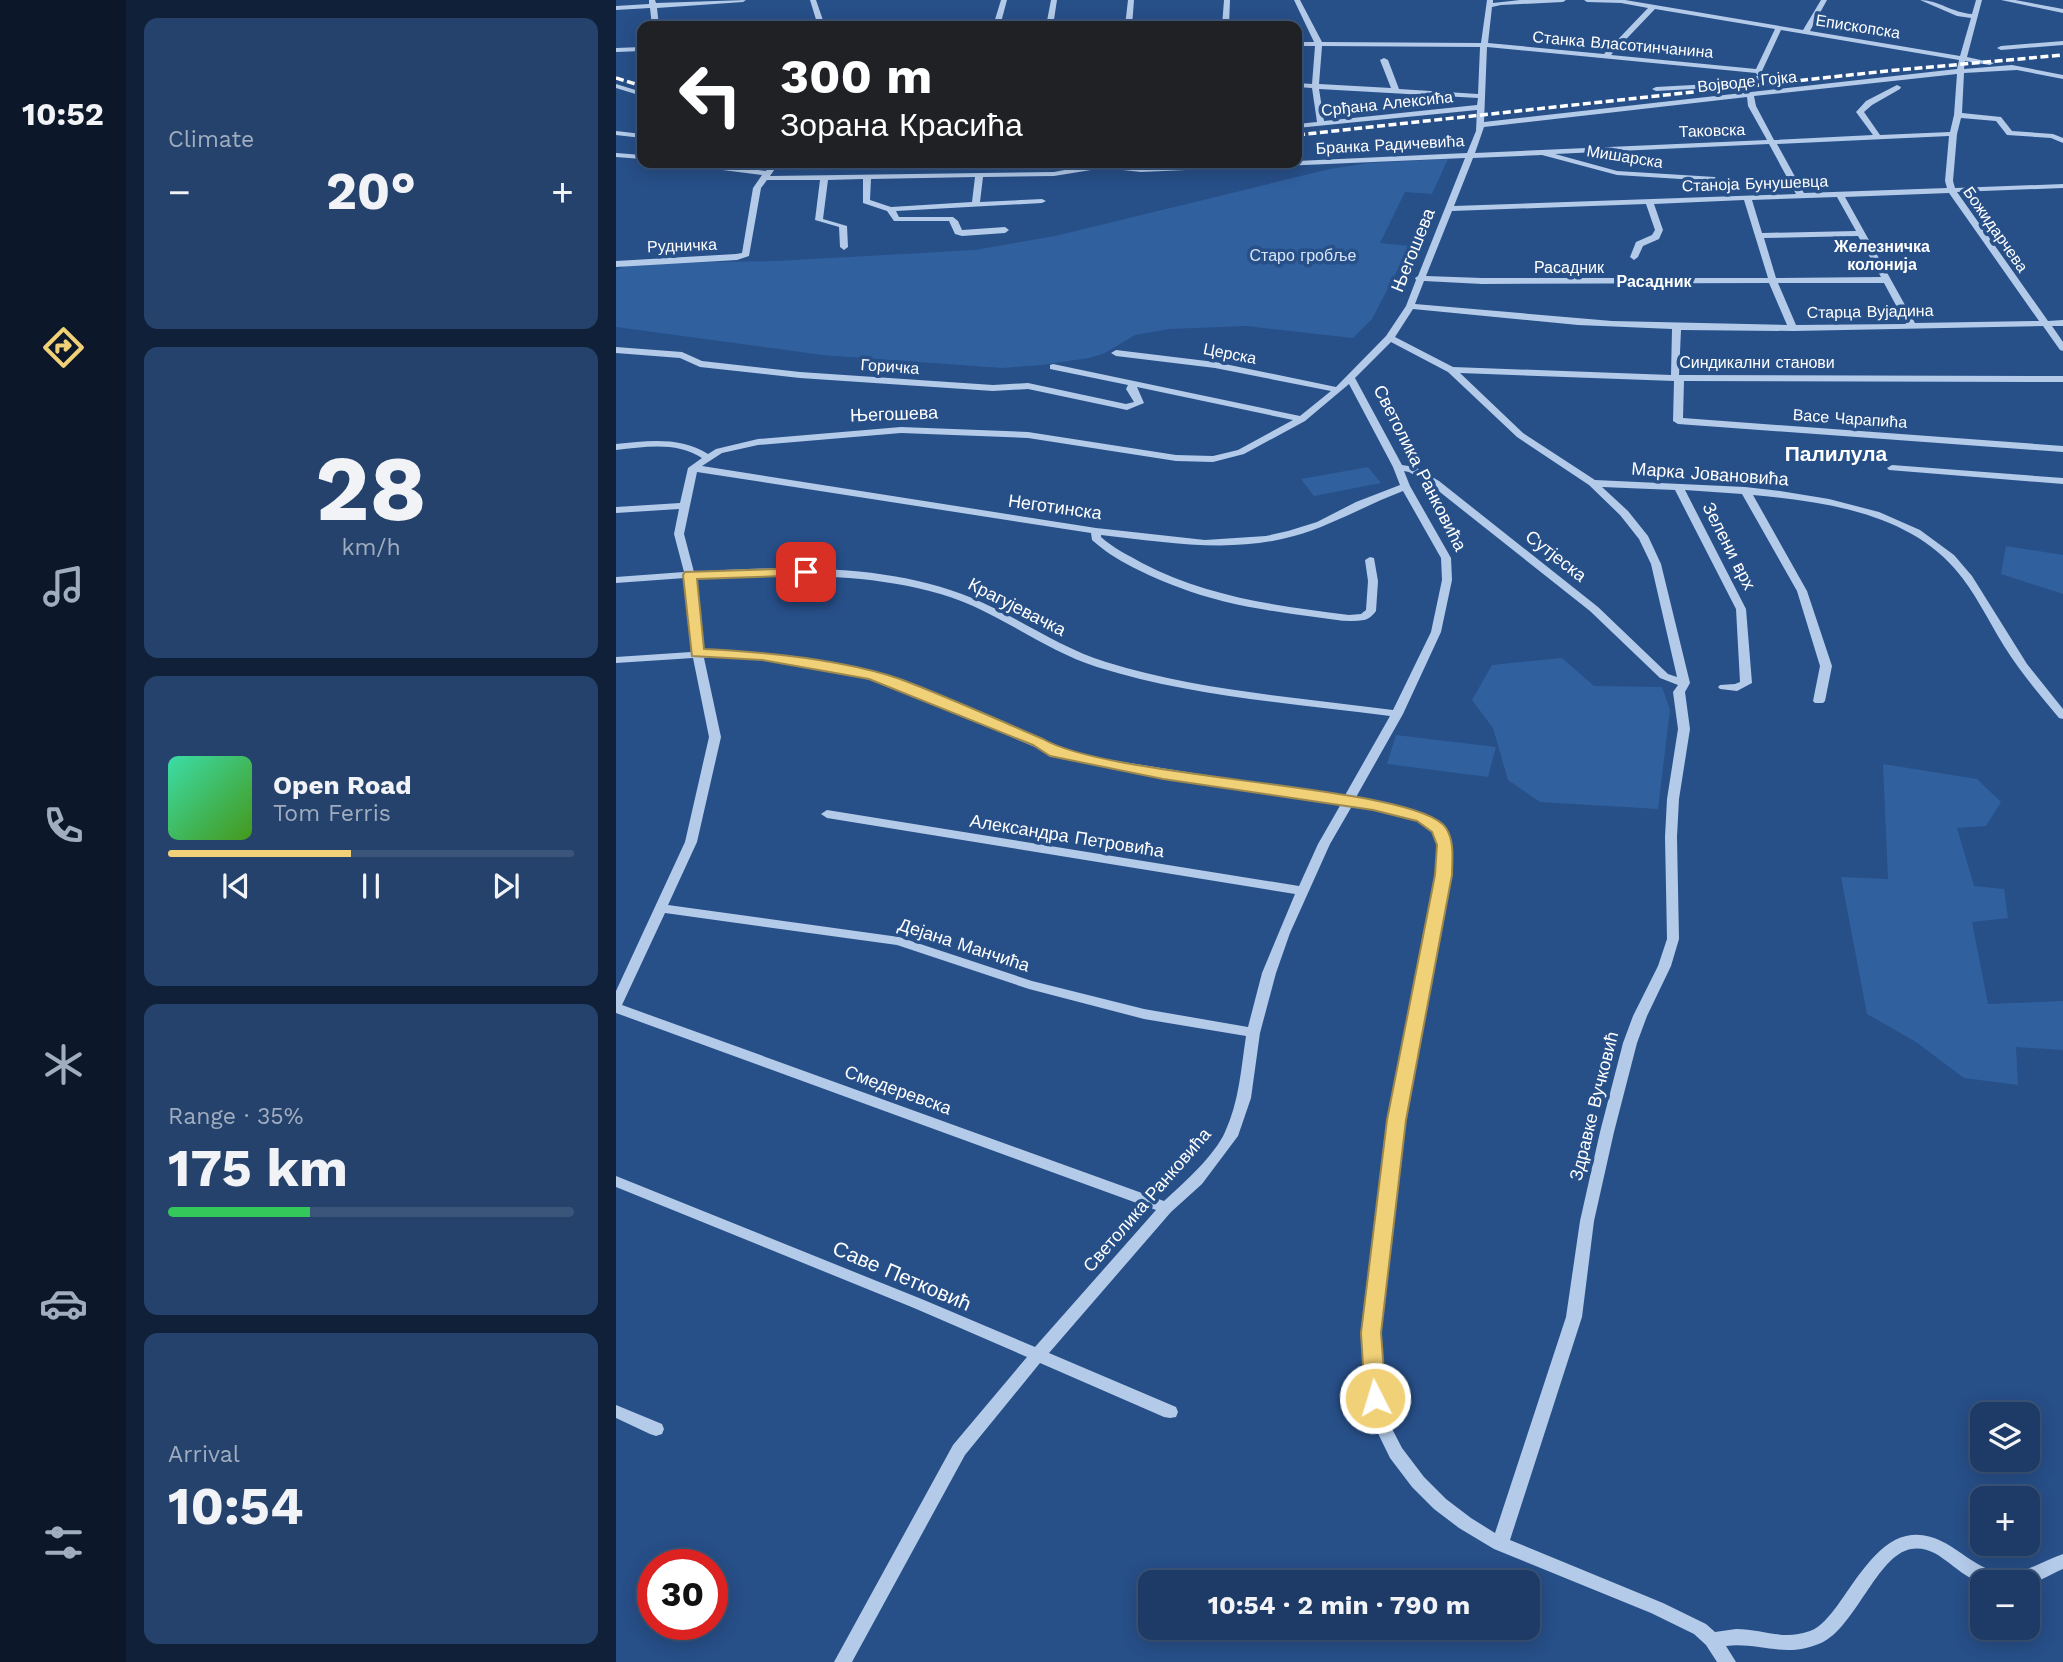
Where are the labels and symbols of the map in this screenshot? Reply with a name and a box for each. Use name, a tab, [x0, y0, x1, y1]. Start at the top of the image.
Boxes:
street label: Епископска	[1814, 10, 1902, 43]
street label: Станка Власотинчанина	[1532, 27, 1714, 62]
street label: Војводе Гојка	[1696, 67, 1798, 96]
street label: Срђана Алексића	[1320, 87, 1454, 120]
street label: Таковска	[1678, 120, 1746, 141]
street label: Бранка Радичевића	[1315, 131, 1465, 158]
street label: Мишарска	[1585, 141, 1665, 172]
street label: Станоја Бунушевца	[1681, 171, 1829, 196]
street label: Божидарчева	[1959, 183, 2032, 276]
street label: Његошева	[1386, 204, 1439, 295]
street label: Рудничка	[647, 235, 717, 256]
district label: Железничка колонија	[1833, 237, 1930, 274]
park label: Старо гробље	[1249, 246, 1357, 265]
street label: Расадник	[1534, 258, 1605, 277]
district label: Расадник	[1616, 272, 1693, 291]
street label: Старца Вујадина	[1806, 301, 1934, 322]
street label: Церска	[1202, 339, 1258, 368]
street label: Синдикални станови	[1679, 353, 1835, 372]
street label: Горичка	[860, 355, 920, 378]
street label: Светолика Ранковића	[1369, 381, 1472, 555]
street label: Његошева	[850, 401, 939, 426]
street label: Васе Чарапића	[1792, 405, 1908, 432]
district label: Палилула	[1785, 441, 1888, 466]
street label: Марка Јовановића	[1631, 458, 1790, 490]
street label: Неготинска	[1007, 490, 1104, 524]
street label: Зелени врх	[1698, 499, 1760, 593]
street label: Сутјеска	[1522, 525, 1592, 587]
pin	[776, 542, 836, 602]
street label: Крагујевачка	[965, 573, 1070, 641]
street label: Александра Петровића	[968, 810, 1167, 861]
street label: Дејана Манчића	[896, 913, 1033, 976]
street label: Здравке Вучковић	[1565, 1029, 1622, 1183]
street label: Смедеревска	[842, 1060, 955, 1119]
street label: Светолика Ранковића	[1079, 1123, 1215, 1276]
street label: Саве Петковић	[829, 1235, 975, 1316]
position arrow	[1338, 1361, 1412, 1435]
speed limit sign: 30	[637, 1549, 728, 1640]

